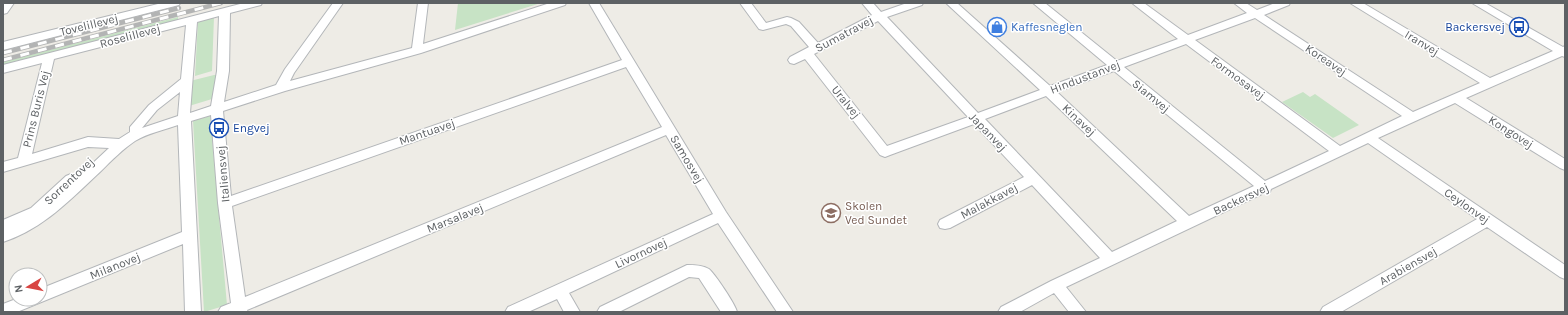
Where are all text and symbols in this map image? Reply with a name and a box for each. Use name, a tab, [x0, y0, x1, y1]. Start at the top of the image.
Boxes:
street label: Tovelillevej	[58, 11, 120, 39]
street label: Sumatravej	[813, 13, 875, 55]
shop icon: Kaffesneglen	[986, 16, 1008, 38]
bus stop icon: Backersvej	[1508, 16, 1530, 38]
place label: Kaffesneglen	[1011, 20, 1083, 34]
place label: Backersvej	[1445, 20, 1505, 34]
street label: Roselillevej	[98, 21, 162, 51]
street label: Iranvej	[1402, 27, 1442, 59]
street label: Koreavej	[1303, 41, 1349, 79]
street label: Formosavej	[1208, 54, 1268, 102]
street label: Hindustanvej	[1048, 57, 1122, 97]
street label: Prins Buris Vej	[20, 69, 52, 149]
street label: Siamvej	[1129, 77, 1173, 115]
street label: Uralvej	[829, 83, 863, 121]
street label: Kinavej	[1059, 101, 1099, 139]
street label: Japanvej	[966, 110, 1010, 154]
street label: Kongovej	[1486, 113, 1536, 151]
street label: Mantuavej	[397, 116, 457, 148]
bus stop icon: Engvej	[208, 117, 230, 139]
place label: Engvej	[233, 121, 270, 135]
street label: Samosvej	[667, 132, 707, 186]
street label: Italiensvej	[214, 145, 232, 203]
street label: Sorrentovej	[41, 154, 97, 208]
street label: Malakkavej	[958, 180, 1020, 222]
street label: Backersvej	[1211, 180, 1271, 218]
street label: Ceylonvej	[1442, 185, 1492, 227]
place label: Skolen Ved Sundet	[845, 199, 908, 227]
street label: Marsalavej	[425, 200, 485, 236]
school or university icon: Skolen Ved Sundet	[820, 202, 842, 224]
street label: Livornovej	[613, 235, 669, 271]
street label: Arabiensvej	[1377, 244, 1439, 288]
street label: Milanovej	[88, 249, 142, 283]
north arrow	[8, 267, 48, 307]
text: N	[12, 284, 26, 294]

